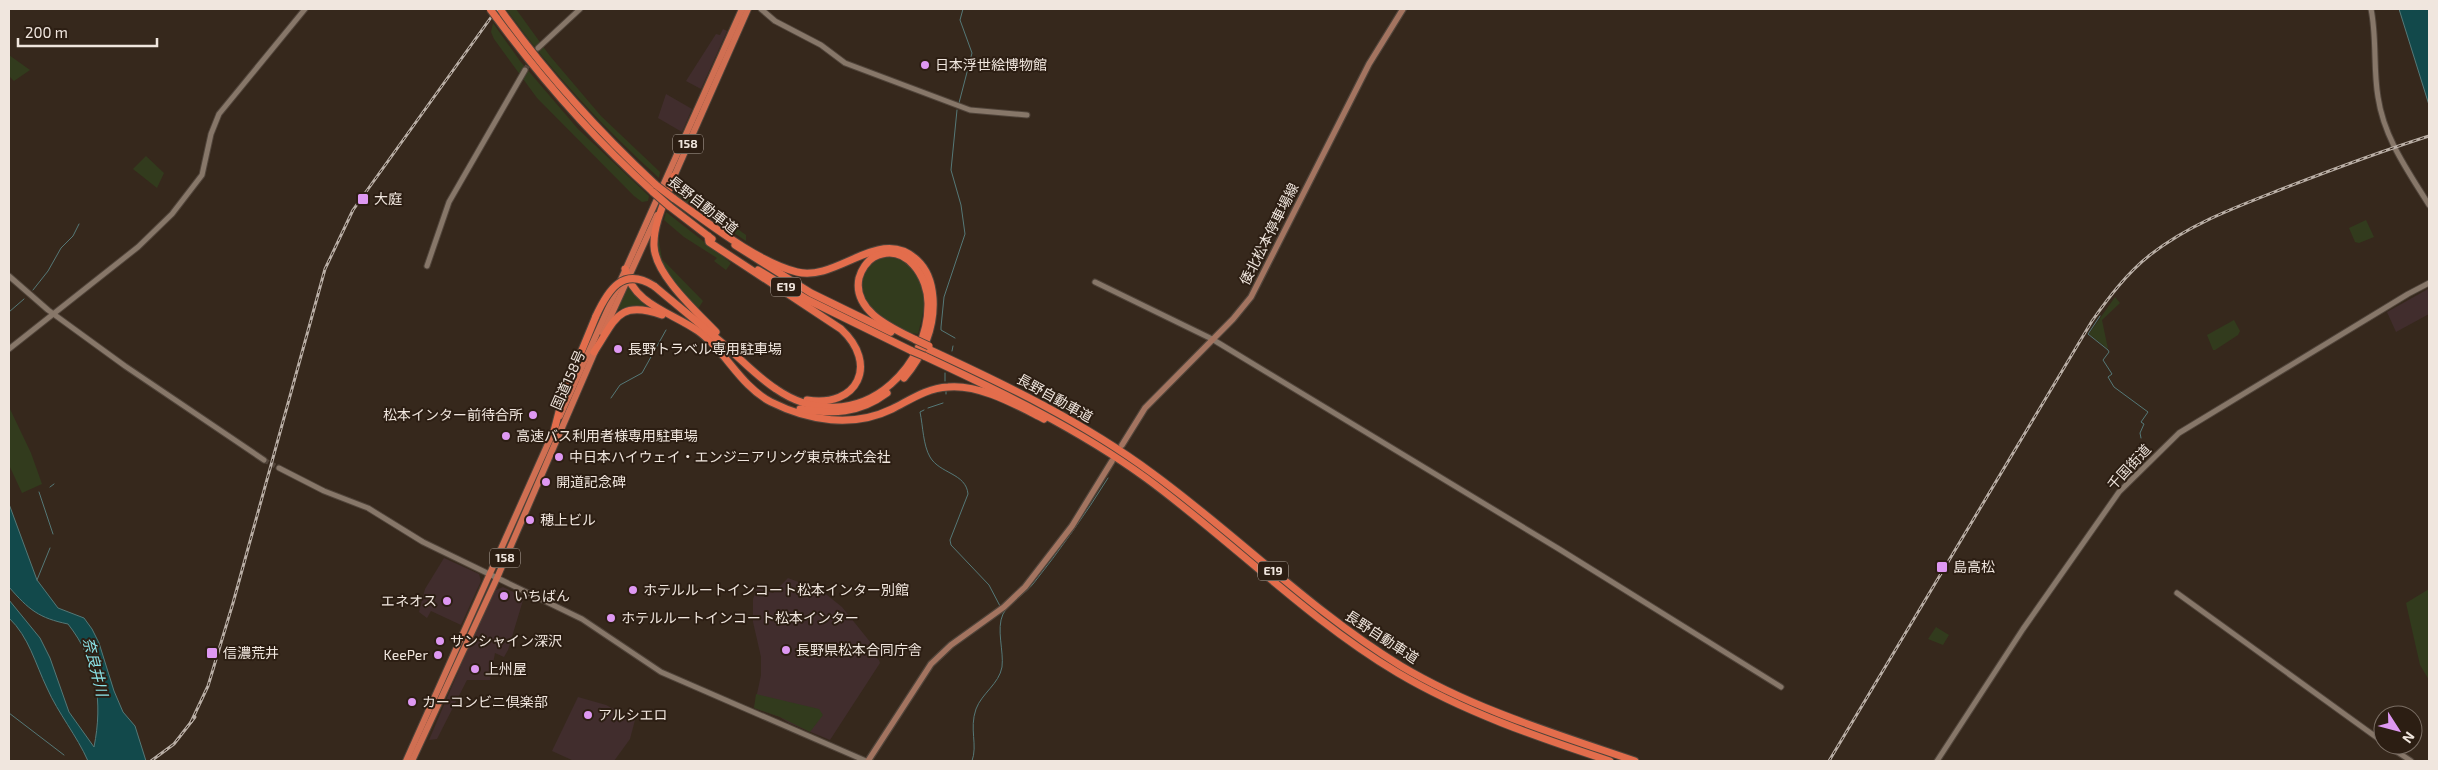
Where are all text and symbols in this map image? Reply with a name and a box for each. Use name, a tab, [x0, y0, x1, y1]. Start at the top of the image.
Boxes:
scale bar	[18, 15, 156, 47]
text: 200 m	[25, 23, 68, 41]
place label: 日本浮世絵博物館	[935, 56, 1047, 73]
marker: 日本浮世絵博物館	[919, 59, 931, 71]
road number: 158	[673, 134, 703, 154]
street label: 長野自動車道	[665, 172, 742, 237]
street label: 倭北松本停車場線	[1236, 180, 1302, 288]
place label: 大庭	[374, 190, 402, 207]
marker: 大庭	[356, 192, 370, 206]
road number: E19	[771, 278, 801, 296]
place label: 長野トラベル専用駐車場	[628, 340, 782, 357]
marker: 長野トラベル専用駐車場	[612, 343, 624, 355]
street label: 国道158号	[547, 347, 588, 412]
street label: 長野自動車道	[1014, 370, 1096, 425]
place label: 松本インター前待合所	[383, 406, 523, 423]
marker: 松本インター前待合所	[527, 409, 539, 421]
place label: 高速バス利用者様専用駐車場	[516, 427, 698, 444]
marker: 高速バス利用者様専用駐車場	[500, 430, 512, 442]
street label: 千国街道	[2103, 440, 2154, 493]
place label: 中日本ハイウェイ・エンジニアリング東京株式会社	[569, 448, 891, 465]
marker: 中日本ハイウェイ・エンジニアリング東京株式会社	[553, 451, 565, 463]
place label: 開道記念碑	[556, 473, 626, 490]
marker: 開道記念碑	[540, 476, 552, 488]
place label: 穂上ビル	[540, 511, 596, 528]
marker: 穂上ビル	[524, 514, 536, 526]
road number: 158	[490, 548, 520, 568]
place label: 島高松	[1953, 558, 1995, 575]
marker: 島高松	[1935, 560, 1949, 574]
road number: E19	[1258, 562, 1288, 580]
place label: ホテルルートインコート松本インター別館	[643, 581, 909, 598]
marker: ホテルルートインコート松本インター別館	[627, 584, 639, 596]
place label: いちばん	[514, 587, 570, 604]
marker: いちばん	[498, 590, 510, 602]
place label: エネオス	[381, 592, 437, 609]
marker: エネオス	[441, 595, 453, 607]
street label: 長野自動車道	[1342, 607, 1422, 667]
place label: ホテルルートインコート松本インター	[621, 609, 859, 626]
marker: ホテルルートインコート松本インター	[605, 612, 617, 624]
place label: サンシャイン深沢	[450, 632, 562, 649]
water label: 奈良井川	[80, 635, 112, 700]
marker: サンシャイン深沢	[434, 635, 446, 647]
place label: 長野県松本合同庁舎	[796, 641, 922, 658]
place label: 信濃荒井	[223, 644, 279, 661]
marker: 長野県松本合同庁舎	[780, 644, 792, 656]
marker: 信濃荒井	[205, 646, 219, 660]
place label: KeePer	[384, 646, 428, 663]
marker: KeePer	[432, 649, 444, 661]
place label: 上州屋	[485, 660, 527, 677]
marker: 上州屋	[469, 663, 481, 675]
place label: カーコンビニ倶楽部	[422, 693, 548, 710]
marker: カーコンビニ倶楽部	[406, 696, 418, 708]
north arrow	[2373, 705, 2423, 755]
place label: アルシエロ	[598, 706, 668, 723]
marker: アルシエロ	[582, 709, 594, 721]
text: N	[2399, 729, 2419, 747]

